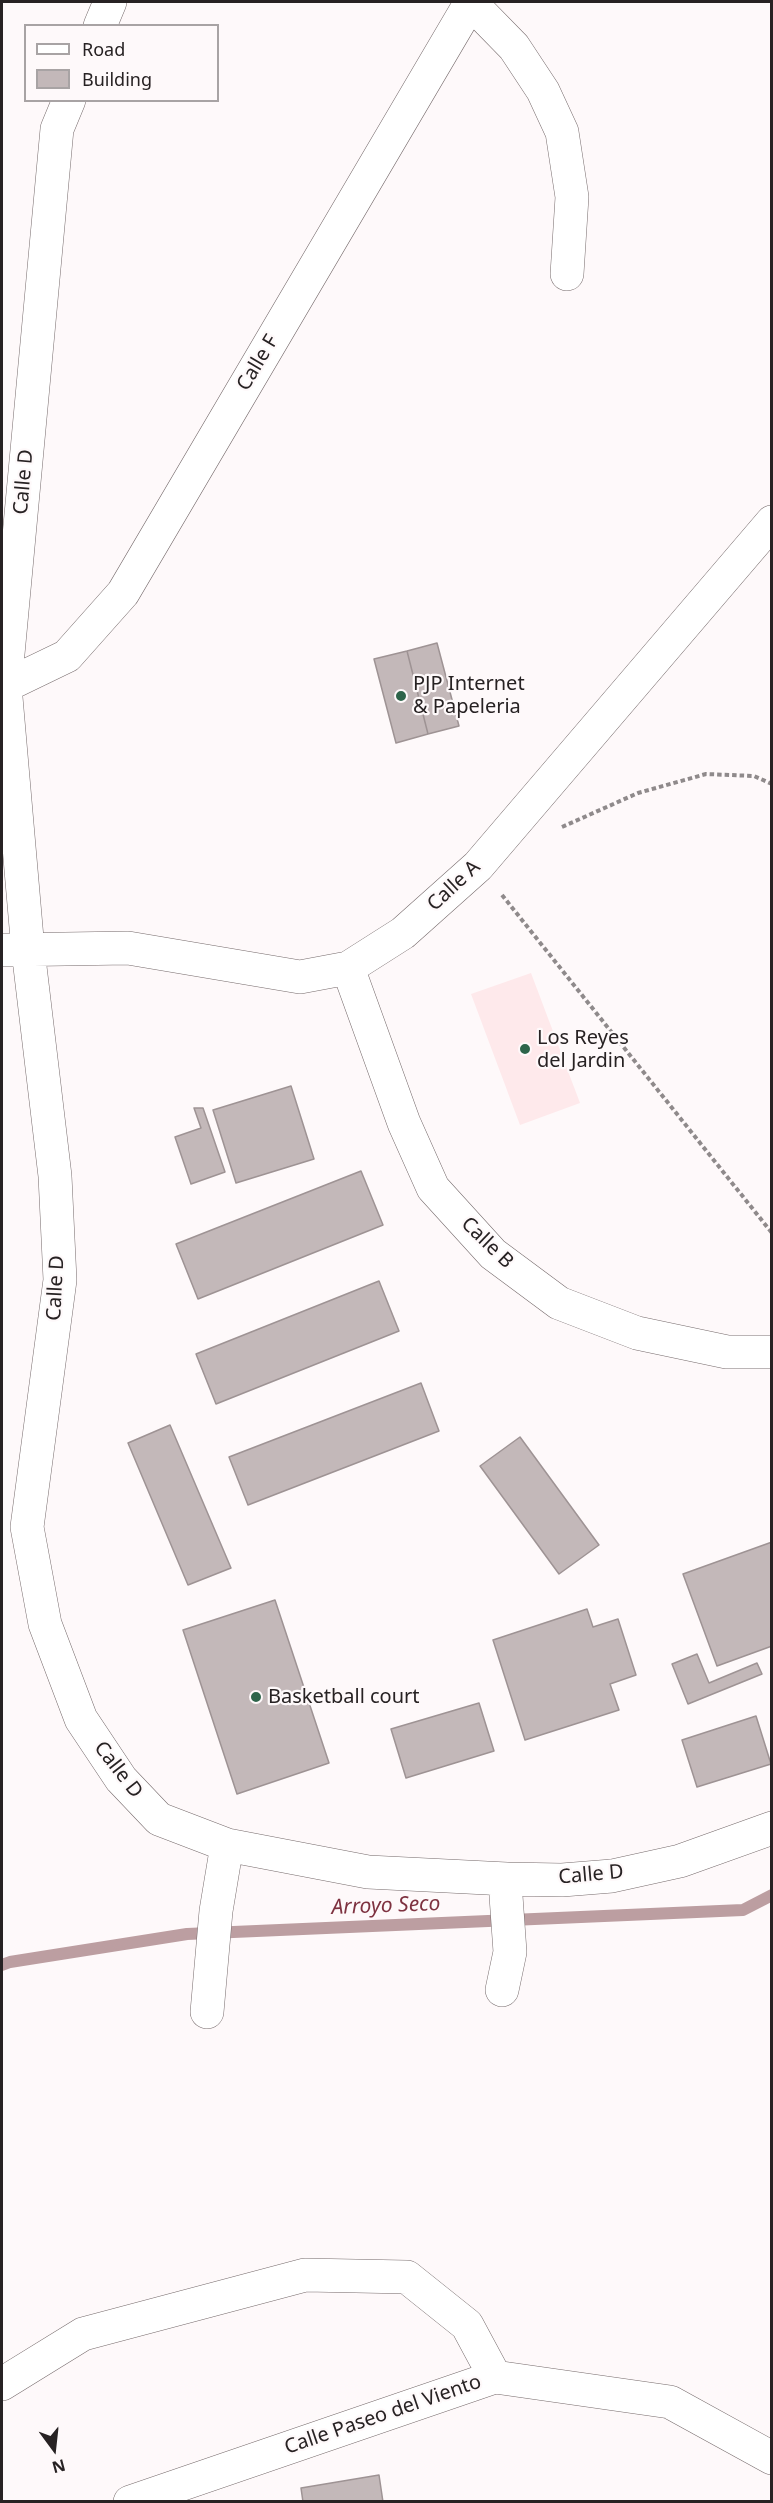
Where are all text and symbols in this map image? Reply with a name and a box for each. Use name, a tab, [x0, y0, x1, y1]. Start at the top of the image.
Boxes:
legend	[24, 24, 219, 102]
text: Road	[82, 37, 125, 61]
text: Building	[82, 67, 152, 91]
street label: Calle F	[232, 331, 284, 395]
street label: Calle D	[9, 448, 39, 516]
place label: PJP Internet & Papeleria	[413, 672, 525, 719]
marker: PJP Internet & Papeleria	[394, 689, 408, 703]
street label: Calle A	[423, 856, 485, 916]
place label: Los Reyes del Jardin	[537, 1026, 629, 1073]
marker: Los Reyes del Jardin	[518, 1042, 532, 1056]
street label: Calle B	[456, 1212, 518, 1274]
street label: Calle D	[42, 1255, 70, 1321]
place label: Basketball court	[268, 1685, 420, 1709]
marker: Basketball court	[249, 1690, 263, 1704]
street label: Calle D	[88, 1737, 148, 1803]
street label: Calle D	[557, 1860, 625, 1890]
water label: Arroyo Seco	[331, 1892, 441, 1920]
street label: Calle Paseo del Viento	[282, 2370, 484, 2460]
north arrow	[24, 2419, 84, 2479]
text: N	[50, 2454, 68, 2479]

